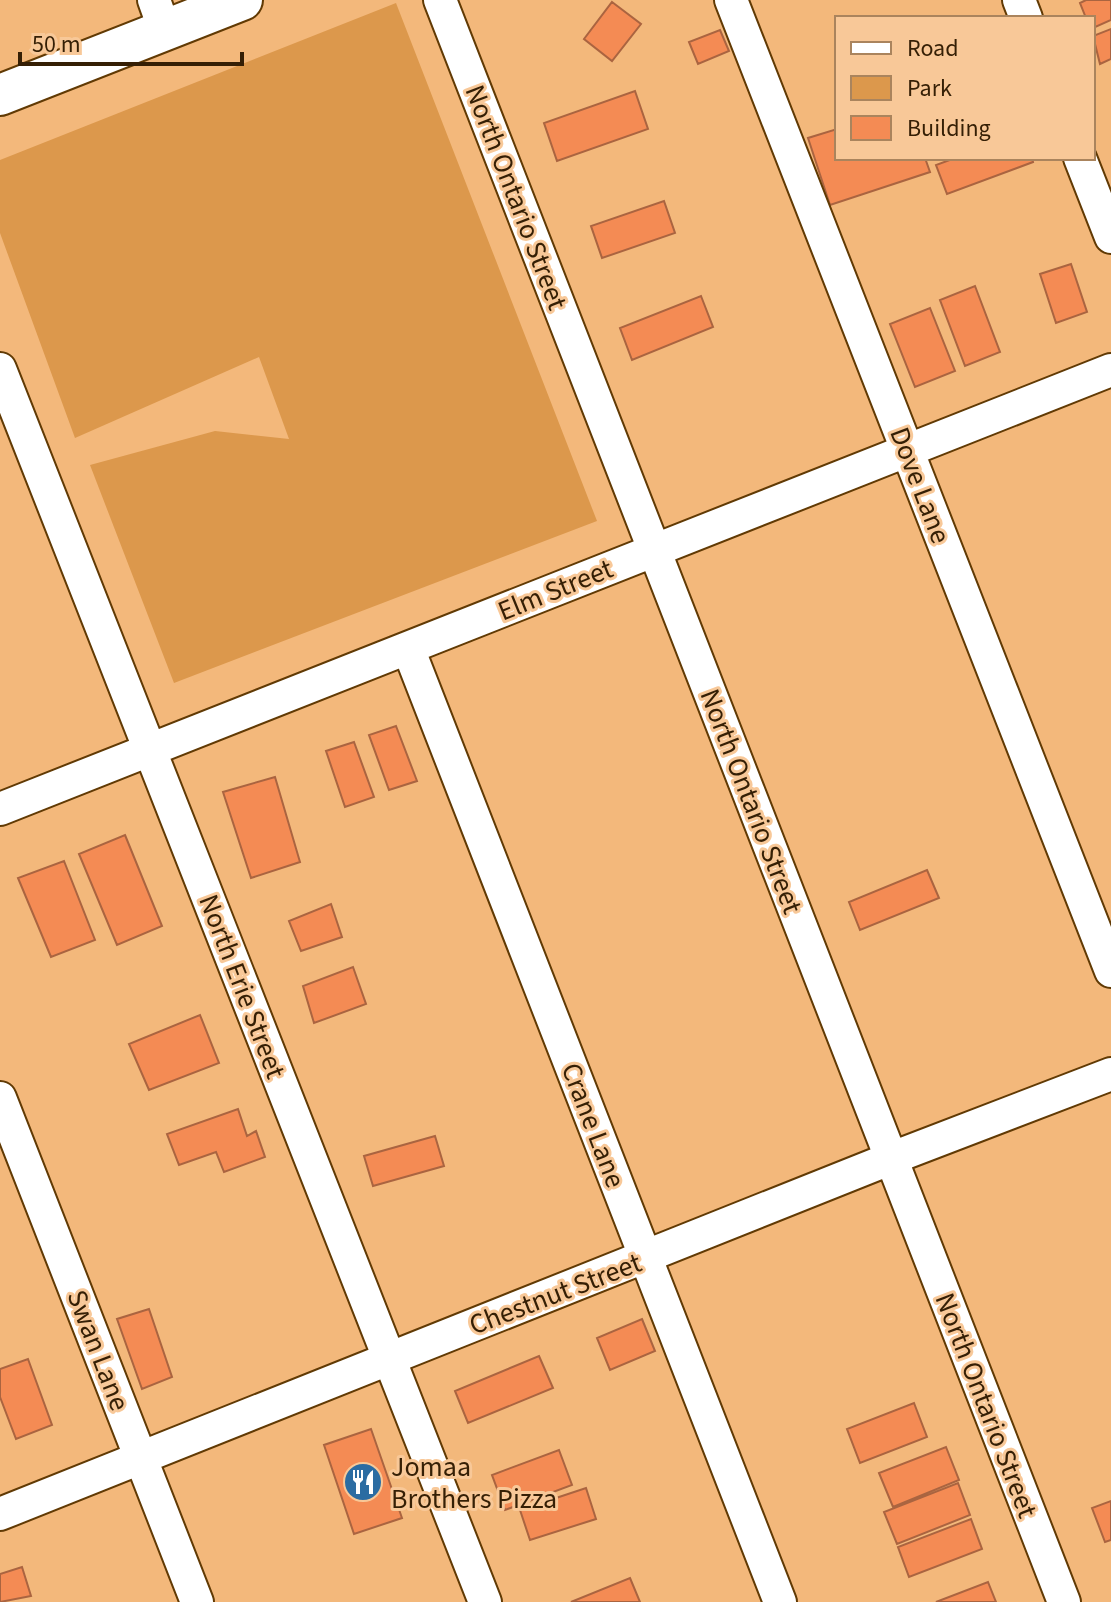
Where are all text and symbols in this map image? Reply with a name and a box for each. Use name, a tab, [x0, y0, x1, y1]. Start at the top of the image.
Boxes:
scale bar	[20, 16, 242, 66]
legend	[835, 16, 1095, 160]
text: 50 m	[32, 27, 81, 62]
text: Road	[907, 31, 959, 66]
text: Park	[907, 71, 952, 106]
street label: North Ontario Street	[455, 79, 578, 316]
text: Building	[907, 111, 991, 146]
street label: Dove Lane	[880, 421, 961, 549]
street label: Elm Street	[492, 549, 619, 631]
street label: North Ontario Street	[690, 683, 813, 920]
street label: North Erie Street	[189, 888, 296, 1085]
street label: Crane Lane	[551, 1057, 635, 1194]
street label: Chestnut Street	[463, 1243, 648, 1345]
street label: Swan Lane	[57, 1284, 139, 1417]
street label: North Ontario Street	[925, 1287, 1048, 1524]
place label: Jomaa Brothers Pizza	[391, 1447, 557, 1519]
restaurant icon: Jomaa Brothers Pizza	[342, 1461, 384, 1503]

